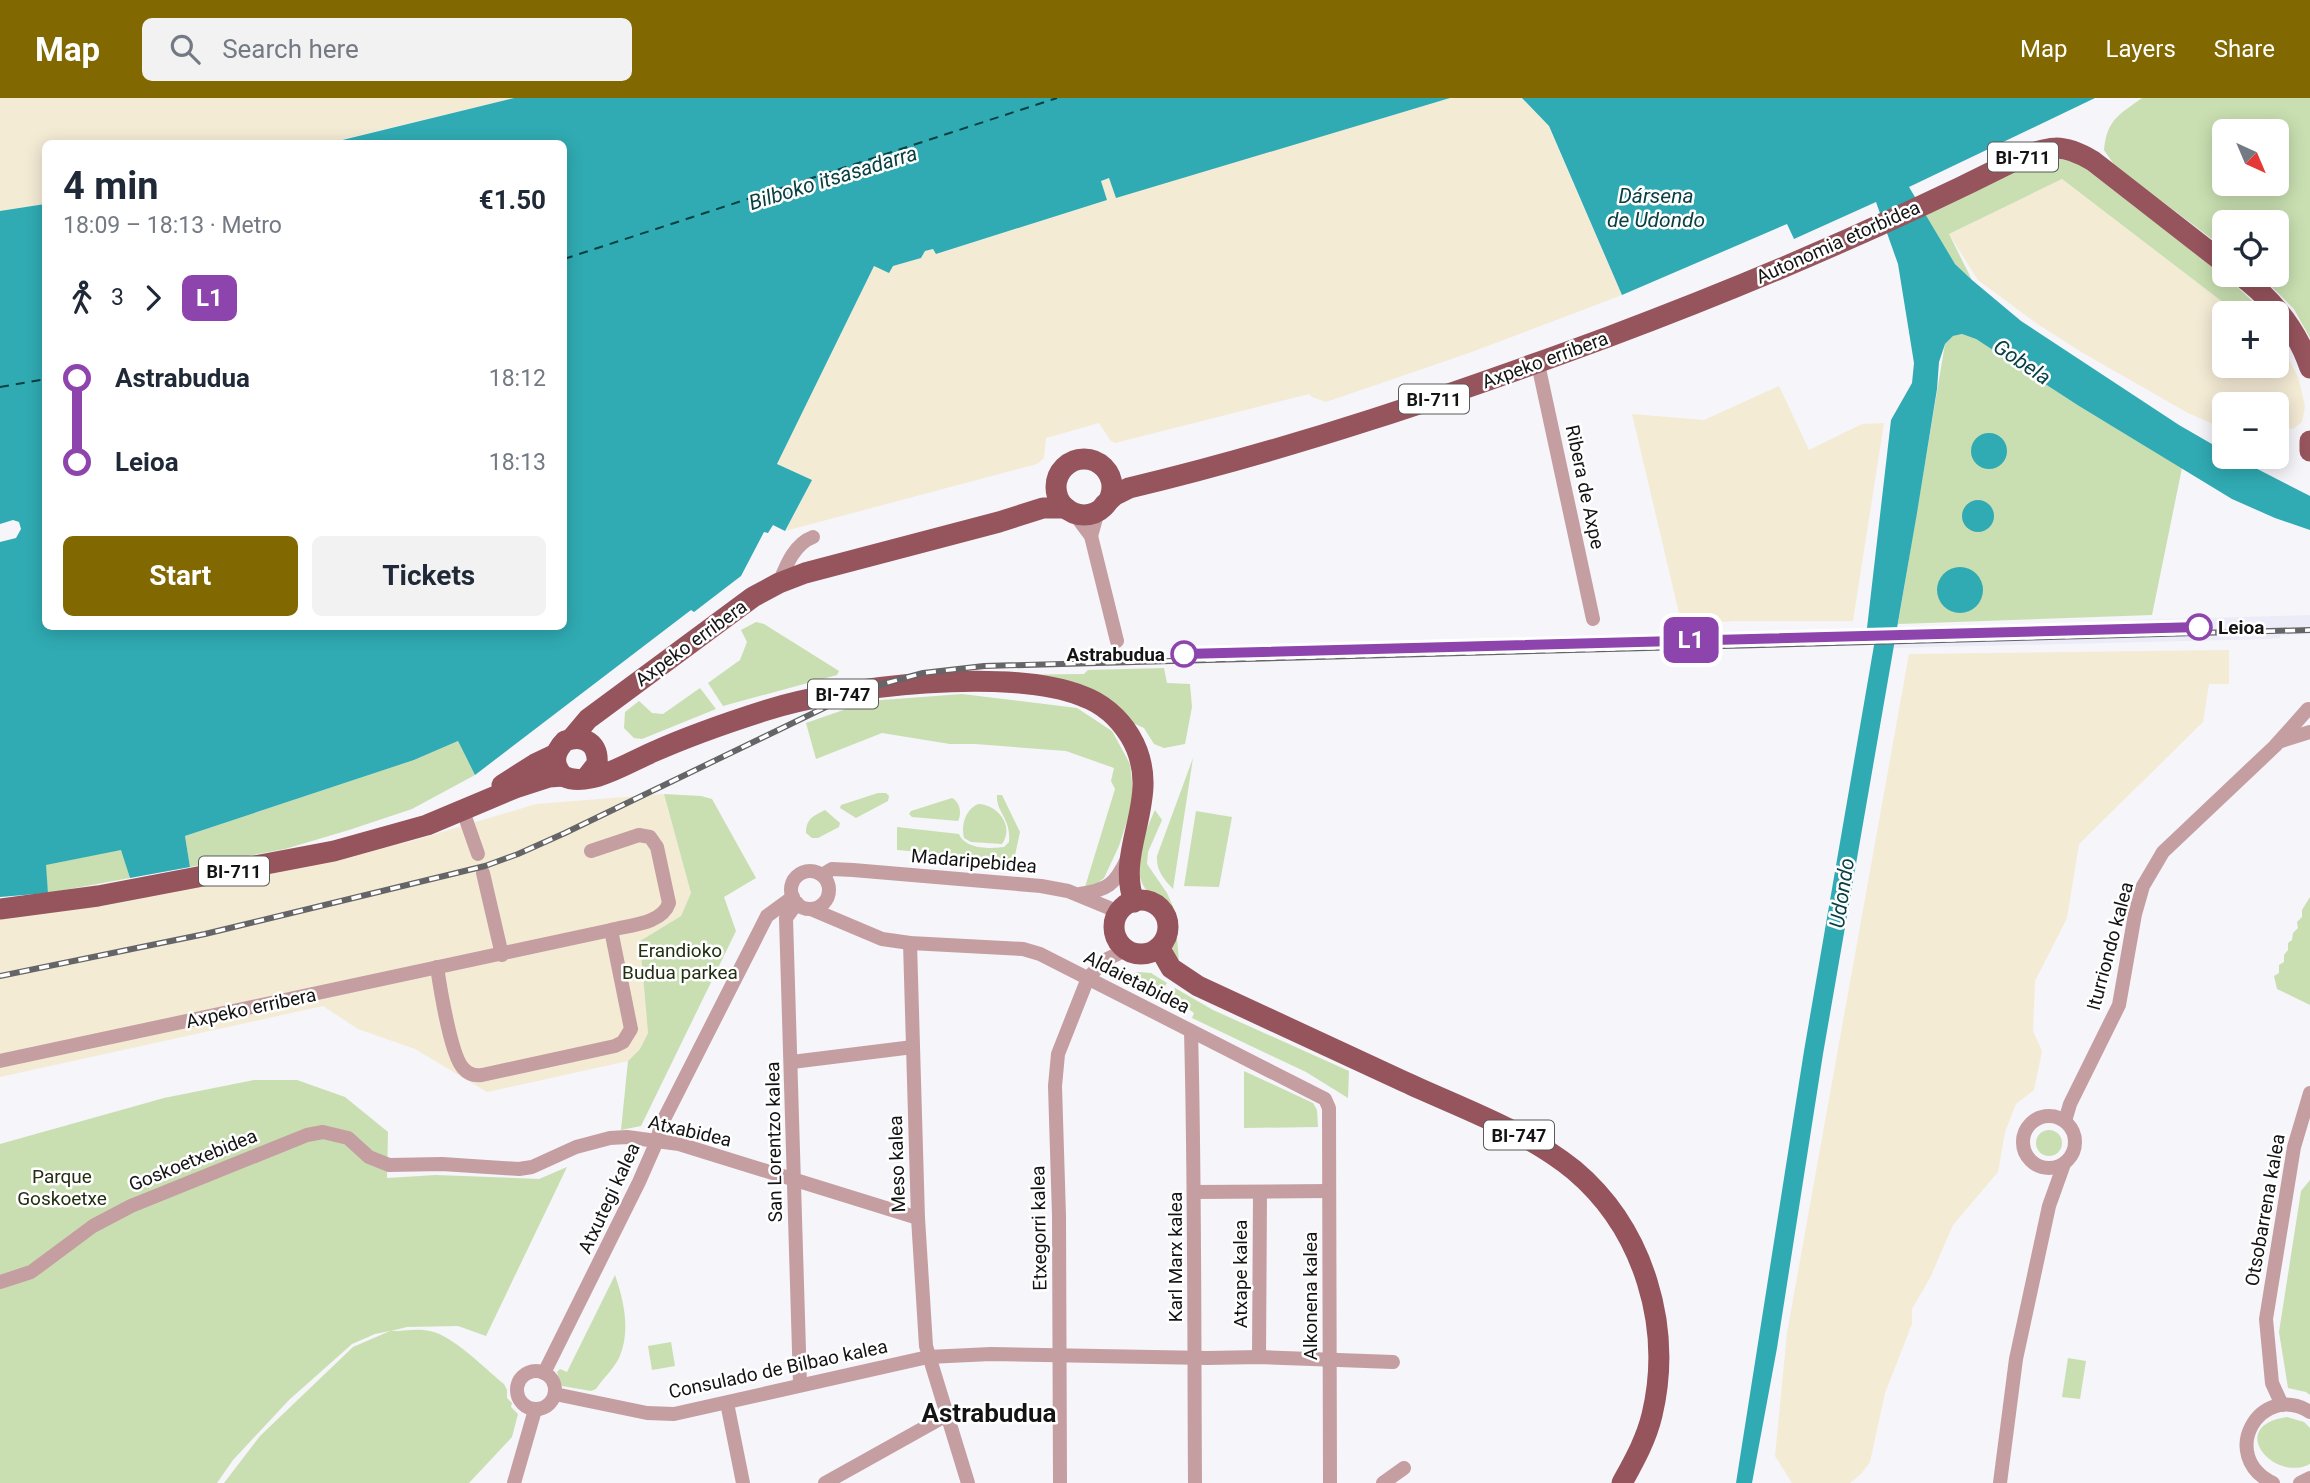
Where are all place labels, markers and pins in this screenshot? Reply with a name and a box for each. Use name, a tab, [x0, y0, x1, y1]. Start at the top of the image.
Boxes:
marker: Leioa	[2186, 614, 2212, 640]
place label: Leioa	[2218, 616, 2264, 639]
marker: Astrabudua	[1171, 641, 1197, 667]
place label: Astrabudua	[1066, 643, 1165, 666]

